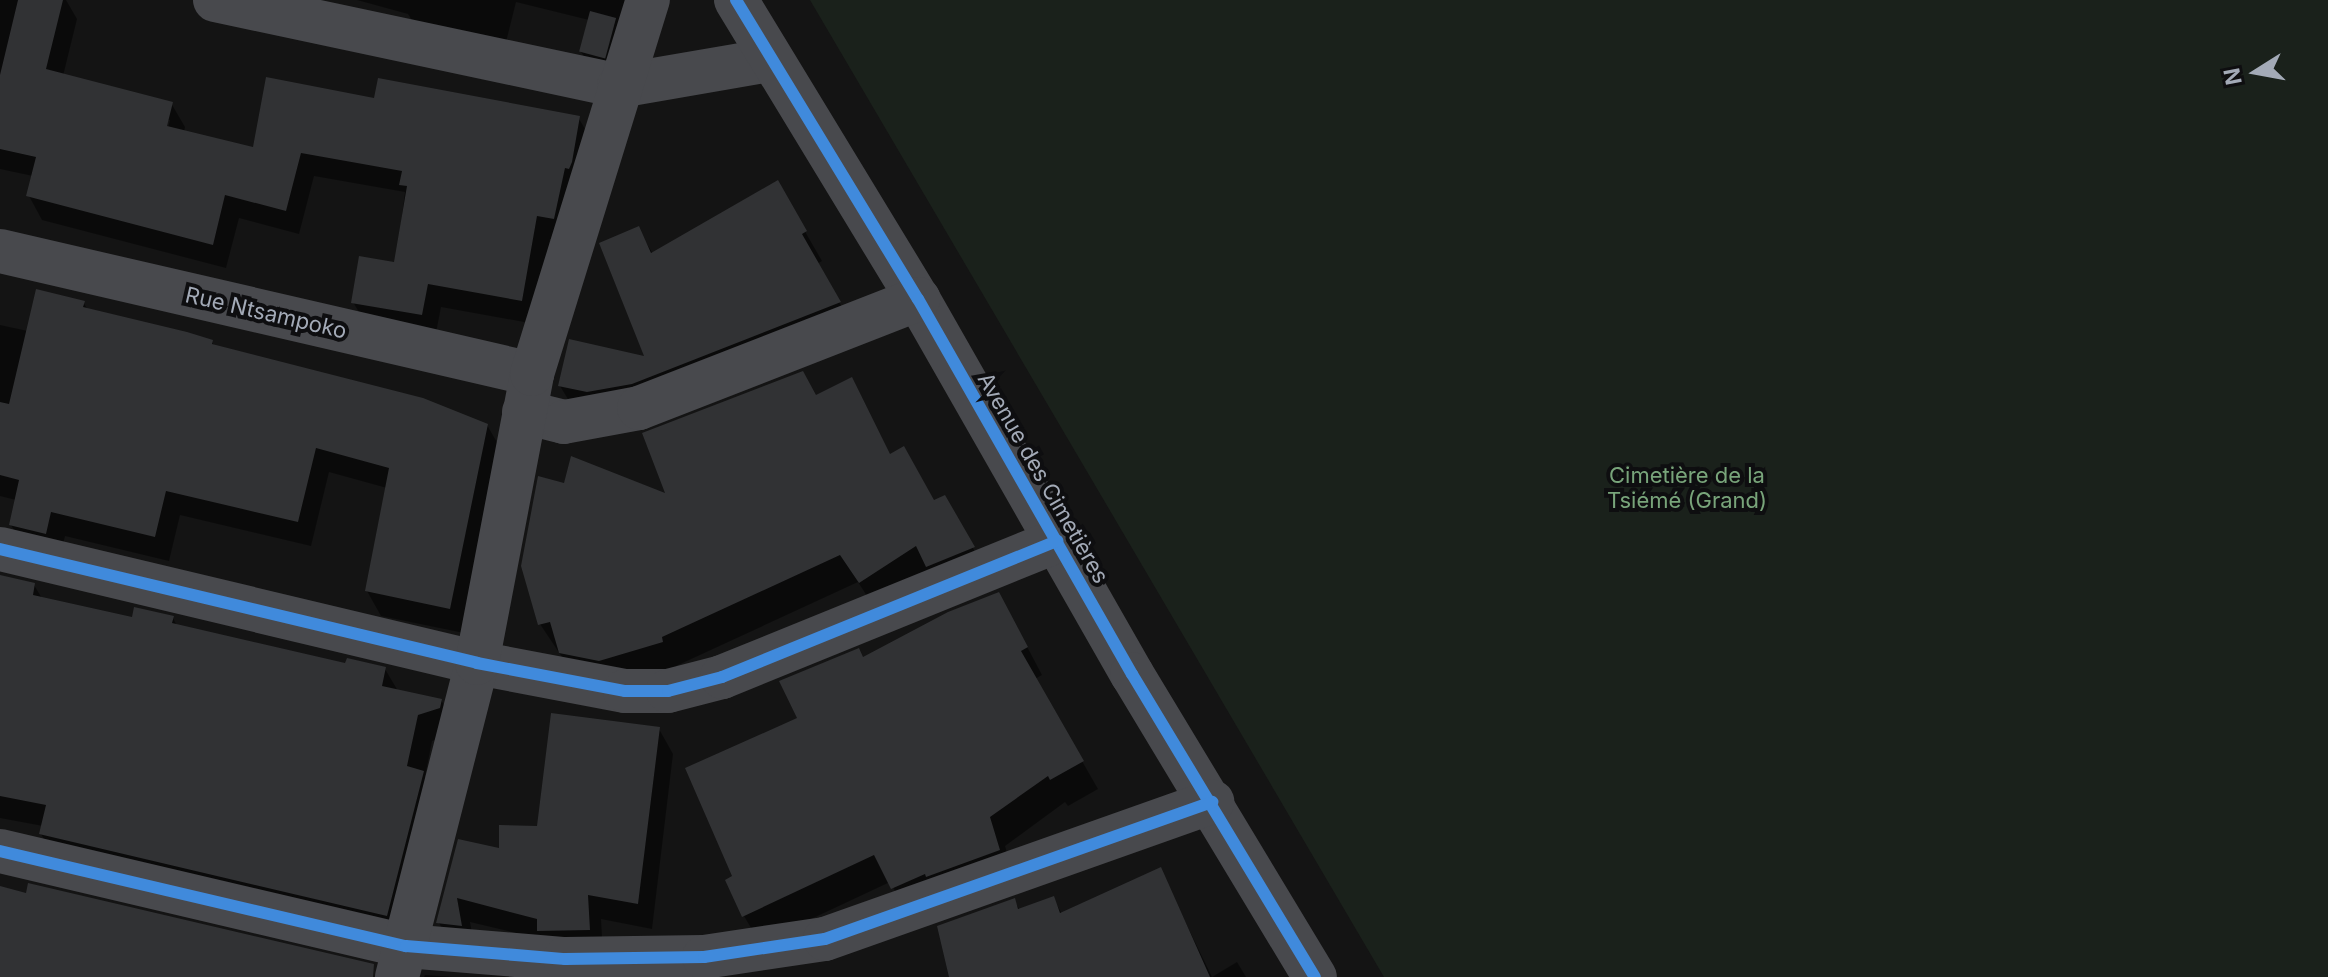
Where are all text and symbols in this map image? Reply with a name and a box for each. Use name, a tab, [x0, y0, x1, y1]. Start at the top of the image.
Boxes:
north arrow	[2216, 32, 2296, 112]
text: N	[2218, 66, 2247, 87]
street label: Rue Ntsampoko	[183, 282, 349, 344]
street label: Avenue des Cimetières	[972, 368, 1114, 588]
park label: Cimetière de la Tsiémé (Grand)	[1607, 462, 1767, 514]

